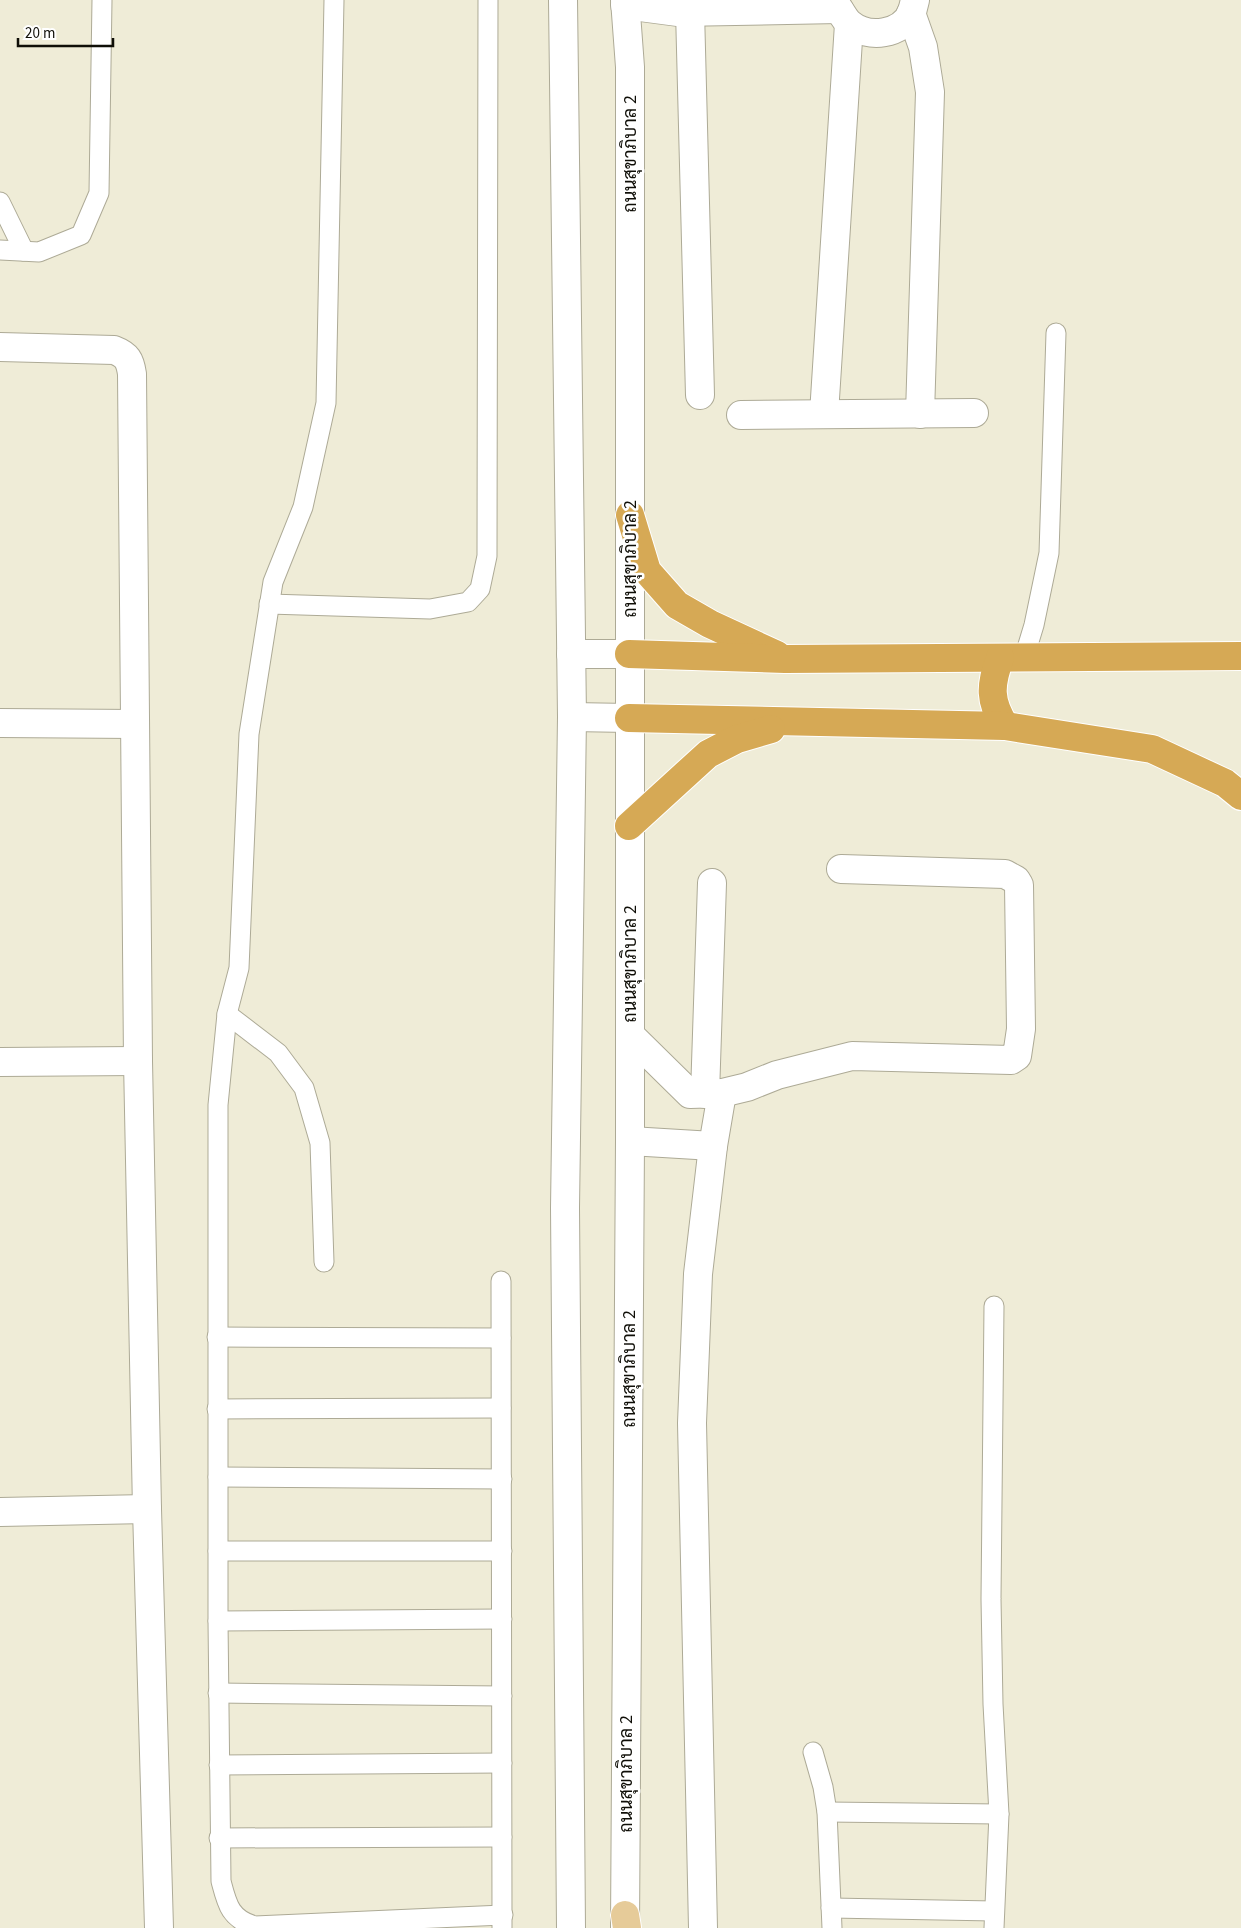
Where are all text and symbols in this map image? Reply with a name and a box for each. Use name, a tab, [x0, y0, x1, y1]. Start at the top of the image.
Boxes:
scale bar	[18, 15, 112, 47]
text: 20 m	[25, 23, 55, 44]
street label: ถนนสุขาภิบาล 2	[618, 95, 643, 213]
street label: ถนนสุขาภิบาล 2	[618, 500, 643, 618]
street label: ถนนสุขาภิบาล 2	[618, 905, 643, 1023]
street label: ถนนสุขาภิบาล 2	[617, 1310, 642, 1428]
street label: ถนนสุขาภิบาล 2	[614, 1715, 639, 1833]

